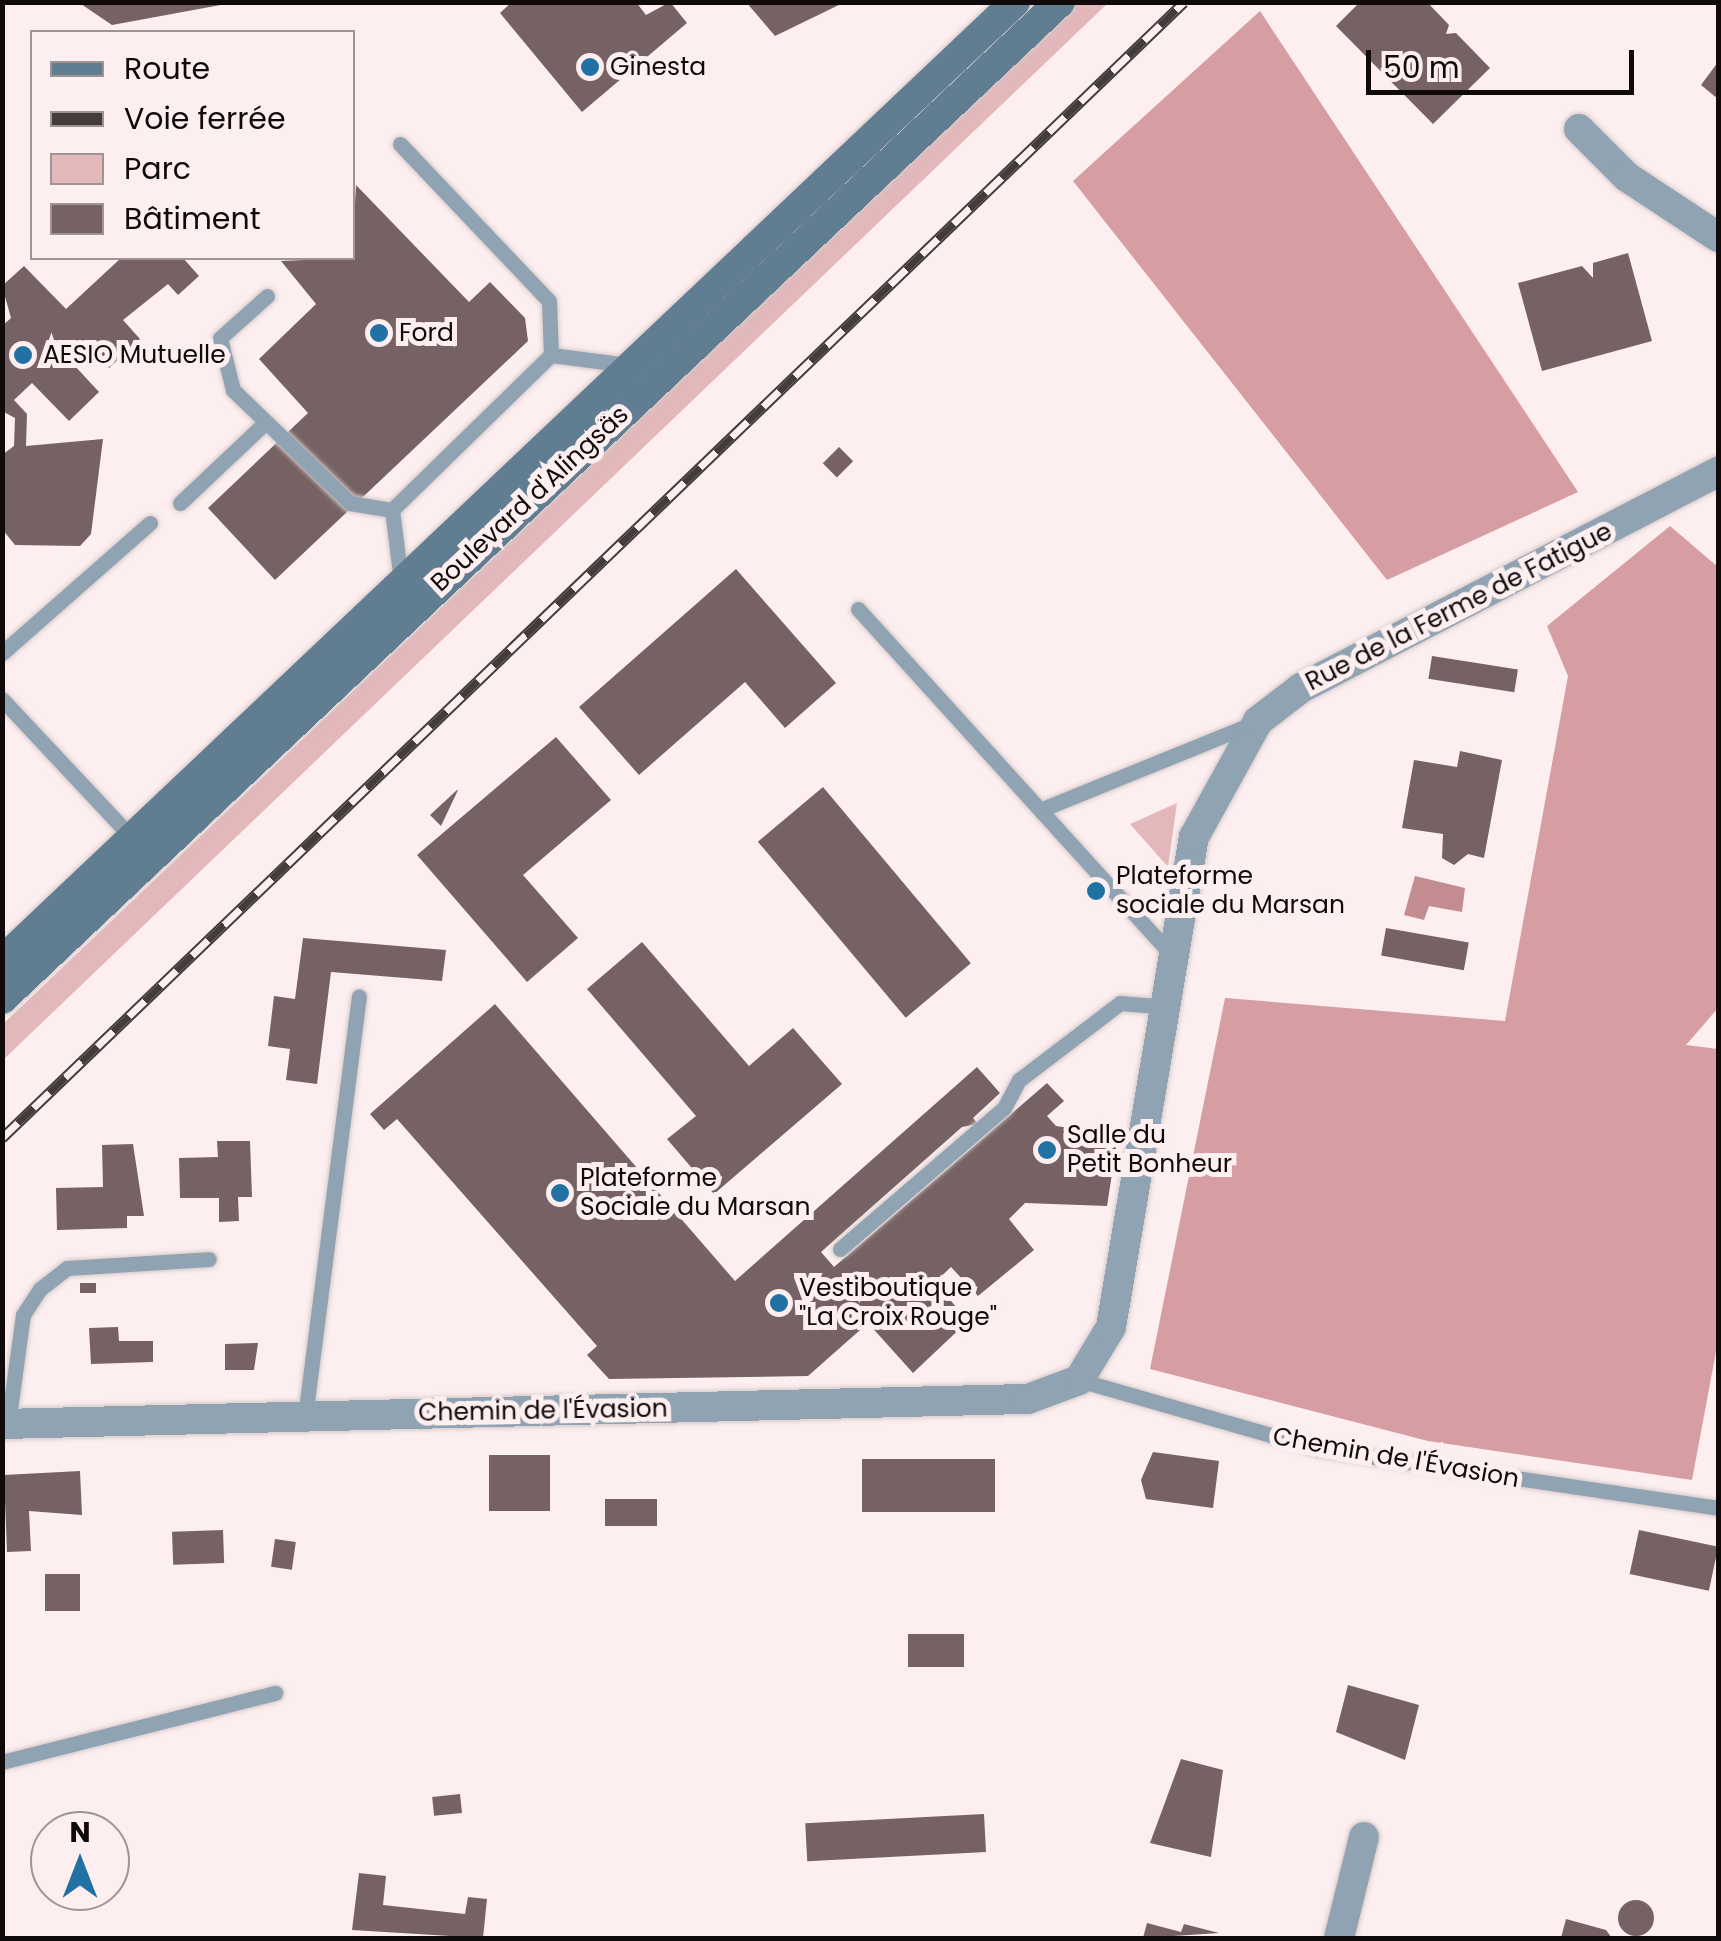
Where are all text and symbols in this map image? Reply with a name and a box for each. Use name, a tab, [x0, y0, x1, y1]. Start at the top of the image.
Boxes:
legend	[30, 30, 355, 260]
scale bar	[1371, 30, 1638, 92]
text: 50 m	[1383, 46, 1460, 89]
text: Route	[124, 47, 210, 90]
place label: Ginesta	[610, 52, 706, 82]
marker: Ginesta	[579, 56, 601, 78]
text: Voie ferrée	[124, 97, 286, 140]
text: Parc	[124, 147, 191, 190]
text: Bâtiment	[124, 197, 261, 240]
place label: Ford	[399, 318, 454, 348]
marker: Ford	[368, 322, 390, 344]
place label: AESIO Mutuelle	[43, 340, 226, 370]
marker: AESIO Mutuelle	[12, 344, 34, 366]
street label: Boulevard d'Alingsäs	[425, 400, 635, 598]
street label: Rue de la Ferme de Fatigue	[1301, 517, 1617, 697]
place label: Plateforme sociale du Marsan	[1116, 862, 1345, 921]
marker: Plateforme sociale du Marsan	[1085, 880, 1107, 902]
place label: Salle du Petit Bonheur	[1067, 1121, 1232, 1180]
marker: Salle du Petit Bonheur	[1036, 1139, 1058, 1161]
place label: Plateforme Sociale du Marsan	[580, 1164, 810, 1223]
marker: Plateforme Sociale du Marsan	[549, 1182, 571, 1204]
place label: Vestiboutique "La Croix Rouge"	[799, 1274, 997, 1333]
marker: Vestiboutique "La Croix Rouge"	[768, 1292, 790, 1314]
street label: Chemin de l'Évasion	[418, 1394, 668, 1428]
street label: Chemin de l'Évasion	[1271, 1422, 1521, 1494]
north arrow	[30, 1811, 130, 1911]
text: N	[69, 1813, 91, 1852]

